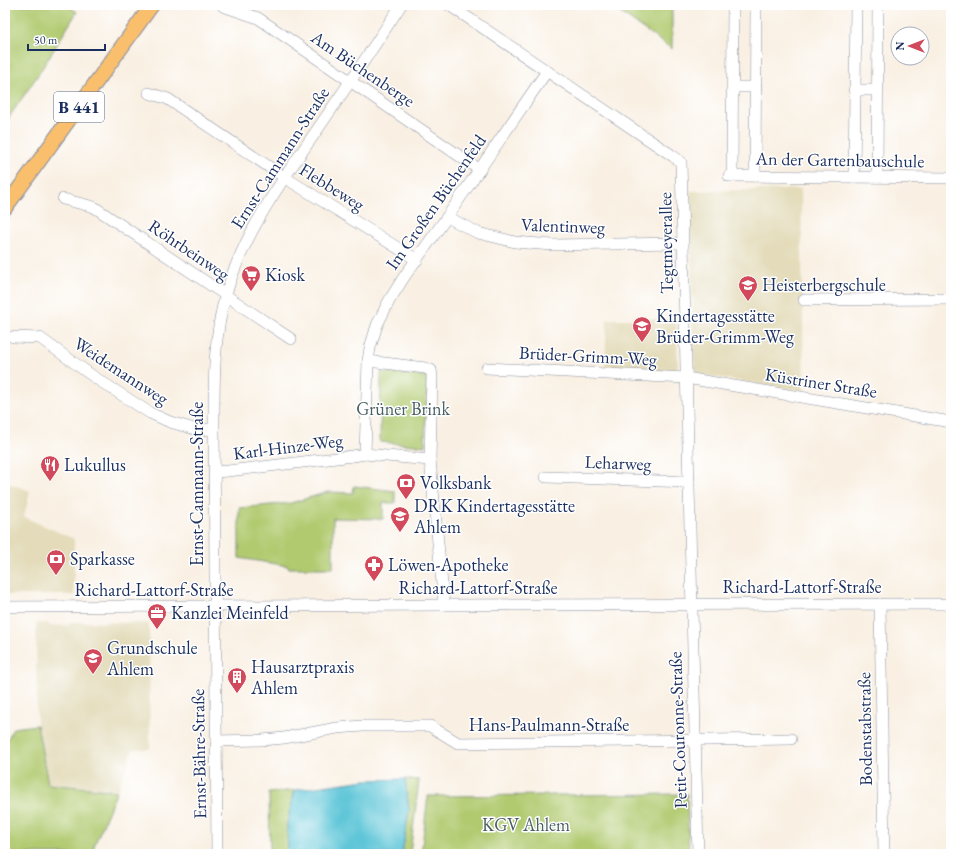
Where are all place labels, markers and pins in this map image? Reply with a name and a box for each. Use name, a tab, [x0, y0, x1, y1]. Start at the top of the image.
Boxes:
place label: Kiosk	[265, 263, 305, 286]
supermarket icon: Kiosk	[240, 264, 262, 292]
place label: Heisterbergschule	[762, 273, 886, 296]
school or university icon: Heisterbergschule	[737, 274, 759, 302]
place label: Kindertagesstätte Brüder-Grimm-Weg	[656, 304, 794, 348]
school or university icon: Kindertagesstätte Brüder-Grimm-Weg	[631, 315, 653, 343]
place label: Lukullus	[64, 453, 126, 476]
restaurant icon: Lukullus	[39, 454, 61, 482]
place label: Volksbank	[420, 471, 492, 494]
bank icon: Volksbank	[395, 472, 417, 500]
place label: DRK Kindertagesstätte Ahlem	[413, 494, 575, 538]
school or university icon: DRK Kindertagesstätte Ahlem	[389, 505, 411, 533]
place label: Sparkasse	[70, 547, 135, 570]
bank icon: Sparkasse	[45, 548, 67, 576]
place label: Löwen-Apotheke	[388, 553, 509, 576]
pharmacy icon: Löwen-Apotheke	[363, 554, 385, 582]
place label: Kanzlei Meinfeld	[171, 601, 289, 624]
office icon: Kanzlei Meinfeld	[146, 602, 168, 630]
place label: Grundschule Ahlem	[106, 636, 197, 680]
school or university icon: Grundschule Ahlem	[82, 647, 104, 675]
place label: Hausarztpraxis Ahlem	[250, 655, 354, 699]
building icon: Hausarztpraxis Ahlem	[226, 666, 248, 694]

